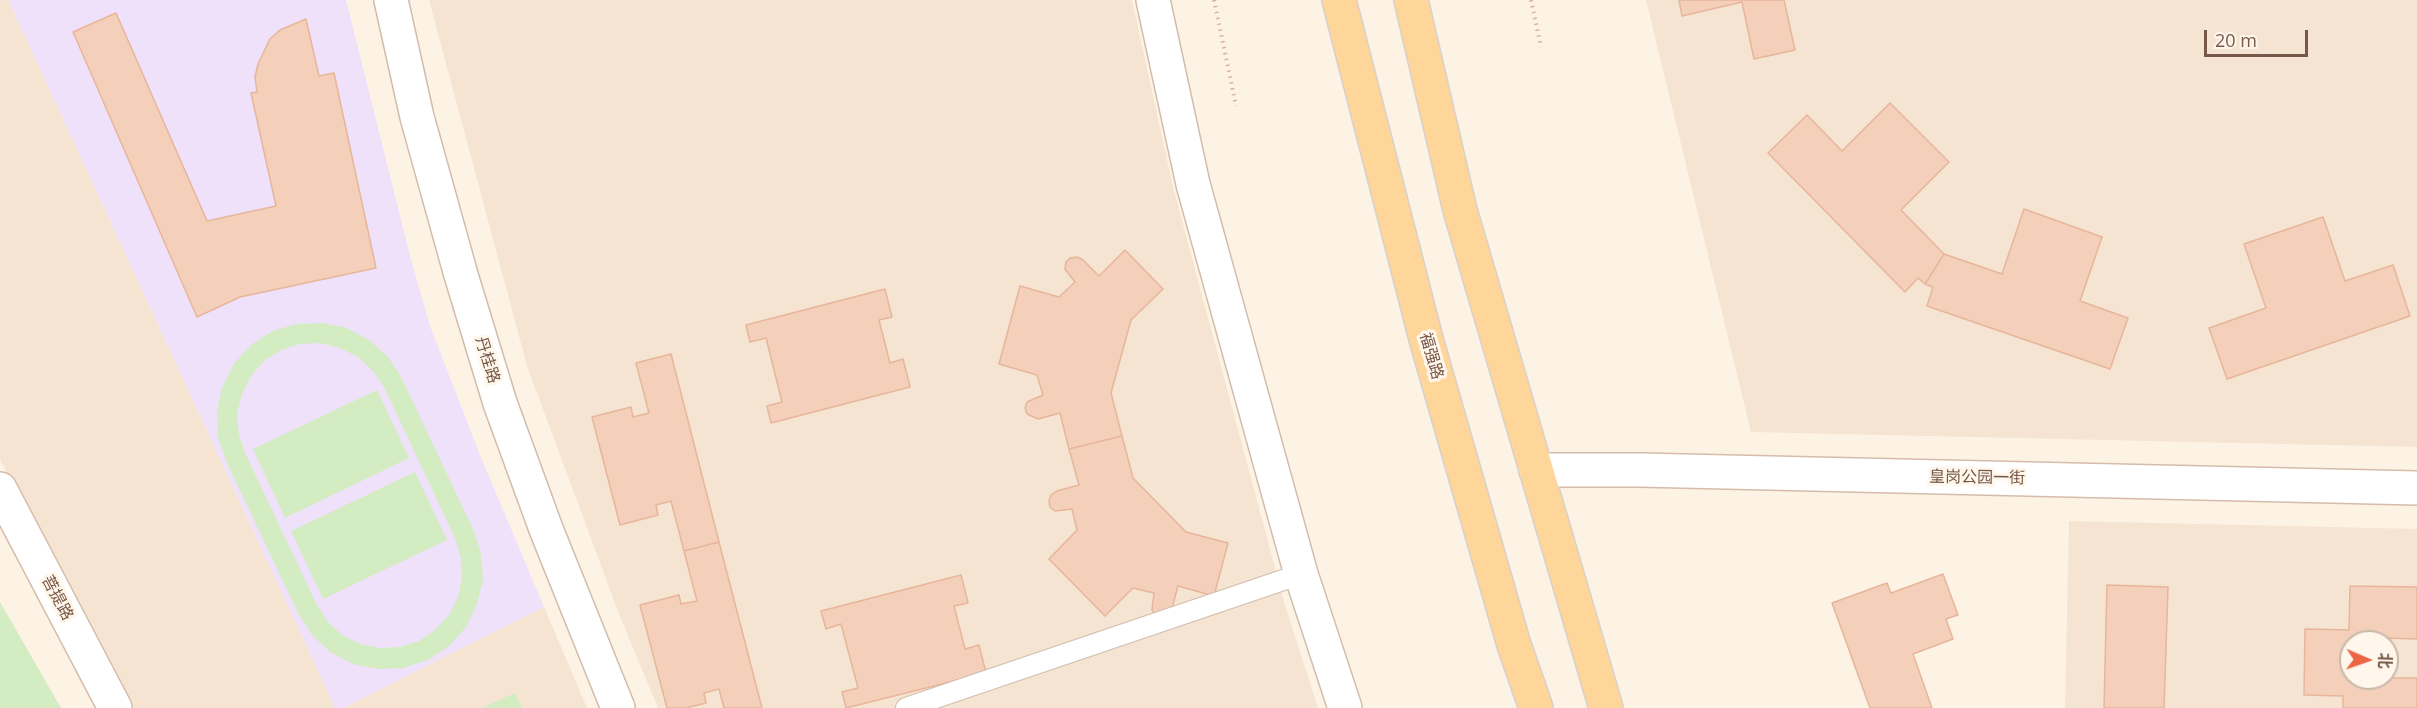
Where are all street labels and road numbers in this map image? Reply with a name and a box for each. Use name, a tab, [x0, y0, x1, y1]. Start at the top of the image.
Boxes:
street label: 福强路	[1415, 330, 1447, 382]
street label: 丹桂路	[471, 334, 503, 386]
street label: 皇岗公园一街	[1929, 468, 2025, 488]
street label: 菩提路	[37, 572, 77, 624]

